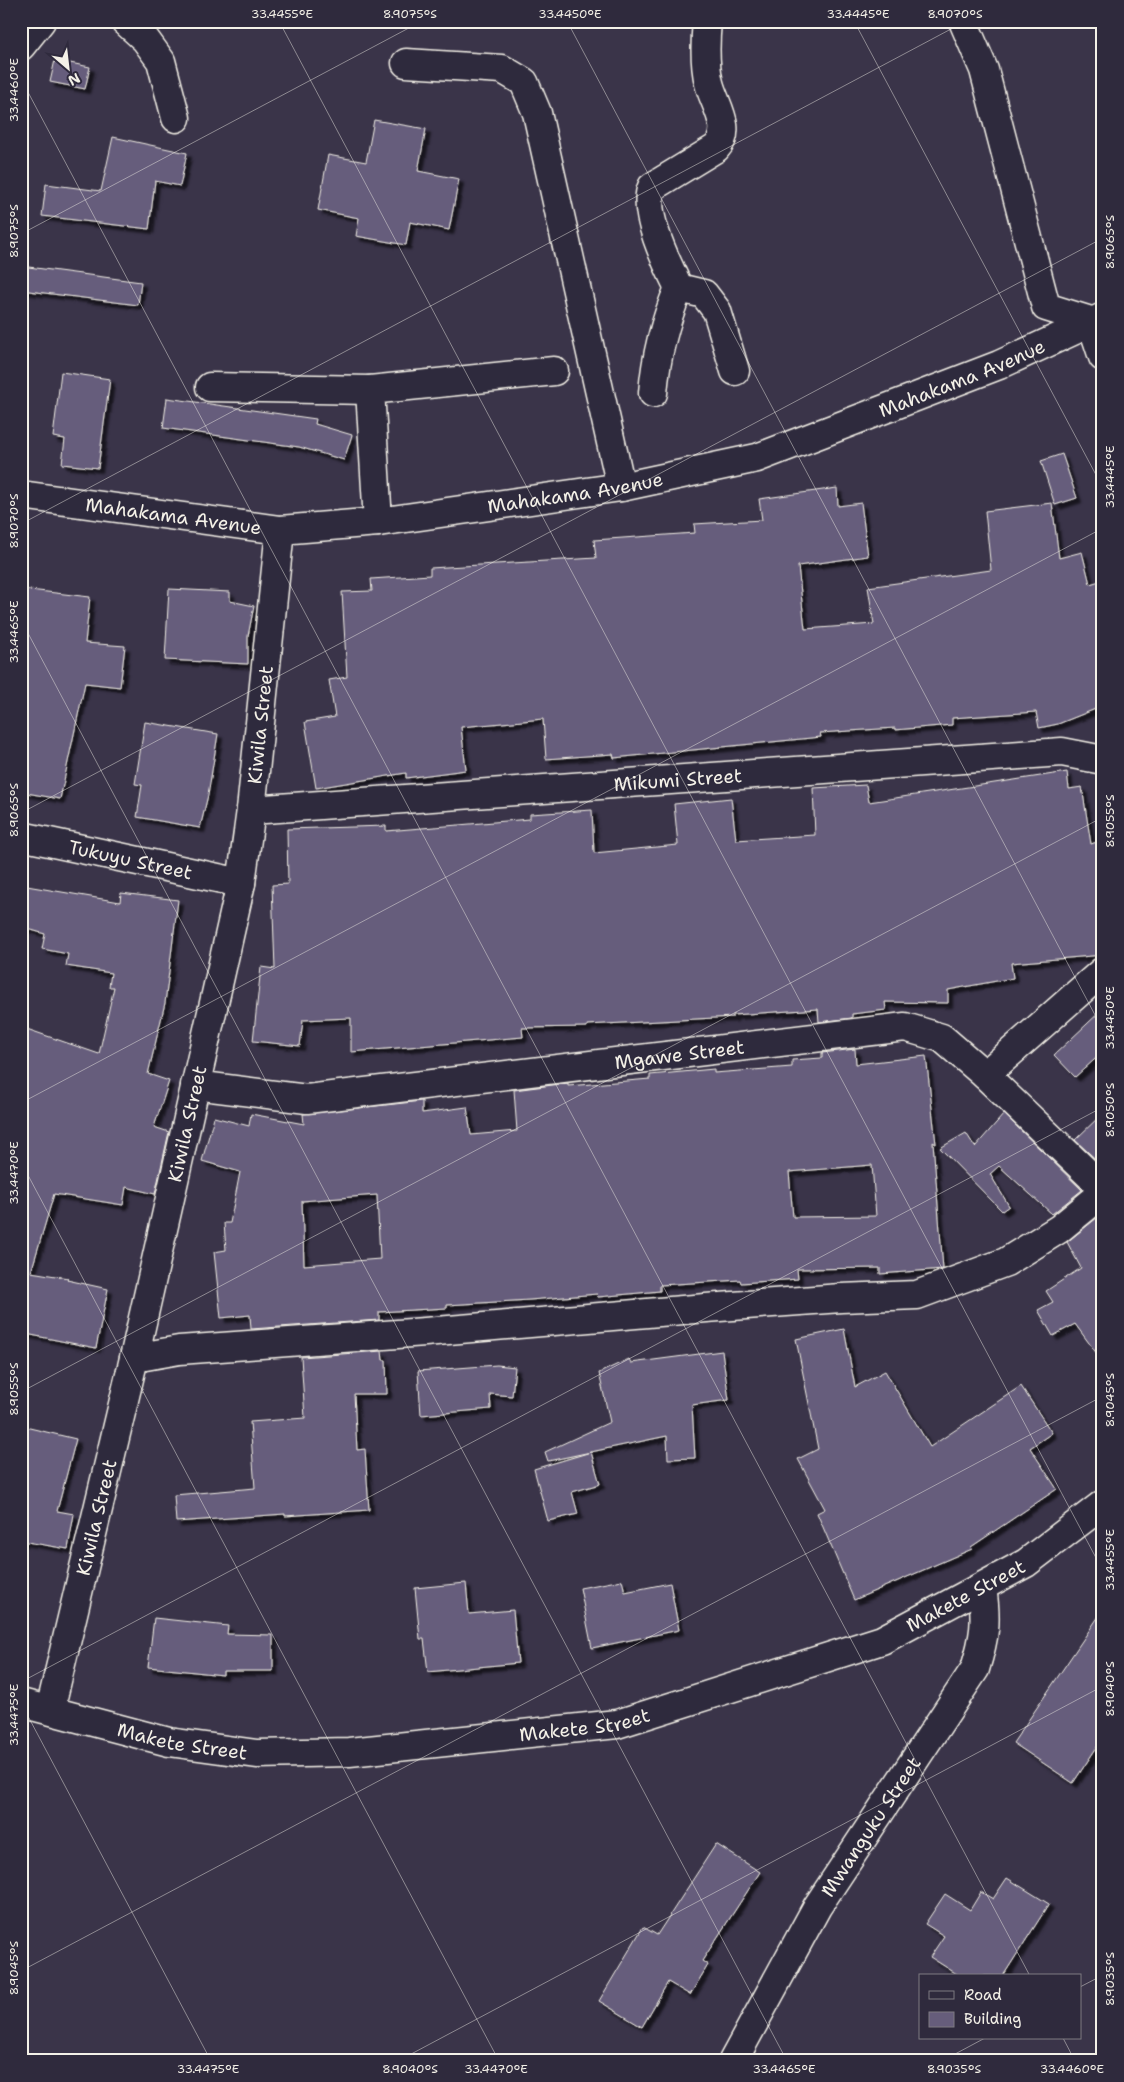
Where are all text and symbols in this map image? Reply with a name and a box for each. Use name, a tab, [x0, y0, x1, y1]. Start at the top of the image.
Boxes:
text: 33.4455°E	[251, 6, 313, 22]
text: 8.9075°S	[383, 6, 437, 22]
text: 33.4450°E	[538, 6, 602, 22]
text: 33.4445°E	[826, 6, 890, 22]
text: 8.9070°S	[927, 6, 983, 22]
north arrow	[42, 42, 92, 92]
text: 33.4460°E	[6, 58, 22, 122]
text: N	[65, 69, 83, 90]
text: 8.9075°S	[6, 204, 22, 258]
text: 8.9065°S	[1102, 214, 1118, 269]
street label: Mahakama Avenue	[875, 333, 1049, 423]
text: 33.4445°E	[1102, 445, 1118, 509]
street label: Mahakama Avenue	[486, 466, 665, 519]
street label: Mahakama Avenue	[84, 491, 263, 540]
text: 8.9070°S	[6, 493, 22, 549]
text: 33.4465°E	[6, 600, 22, 664]
street label: Kiwila Street	[241, 665, 278, 785]
street label: Mikumi Street	[613, 762, 743, 797]
text: 8.9065°S	[6, 782, 22, 837]
text: 8.9055°S	[1102, 794, 1118, 848]
street label: Tukuyu Street	[66, 834, 195, 885]
text: 33.4450°E	[1102, 986, 1118, 1050]
street label: Mgawe Street	[613, 1034, 746, 1074]
street label: Kiwila Street	[162, 1063, 212, 1184]
text: 8.9050°S	[1102, 1082, 1118, 1137]
text: 33.4470°E	[6, 1141, 22, 1205]
text: 8.9055°S	[6, 1362, 22, 1416]
text: 8.9045°S	[1102, 1372, 1118, 1427]
street label: Kiwila Street	[70, 1457, 122, 1578]
text: 33.4455°E	[1102, 1529, 1118, 1591]
street label: Makete Street	[901, 1553, 1029, 1637]
text: 8.9040°S	[1102, 1661, 1118, 1717]
text: 33.4475°E	[6, 1684, 22, 1746]
street label: Makete Street	[518, 1702, 653, 1747]
street label: Makete Street	[115, 1716, 249, 1765]
street label: Mwanguku Street	[815, 1751, 926, 1902]
text: 8.9045°S	[6, 1940, 22, 1995]
text: 8.9035°S	[1102, 1952, 1118, 2006]
legend	[919, 1974, 1082, 2040]
text: Road	[964, 1985, 1002, 2005]
text: Building	[964, 2009, 1021, 2029]
text: 33.4475°E	[177, 2061, 239, 2077]
text: 8.9040°S	[382, 2061, 438, 2077]
text: 33.4470°E	[464, 2061, 528, 2077]
text: 33.4465°E	[752, 2061, 816, 2077]
text: 8.9035°S	[927, 2061, 981, 2077]
text: 33.4460°E	[1040, 2061, 1104, 2077]

